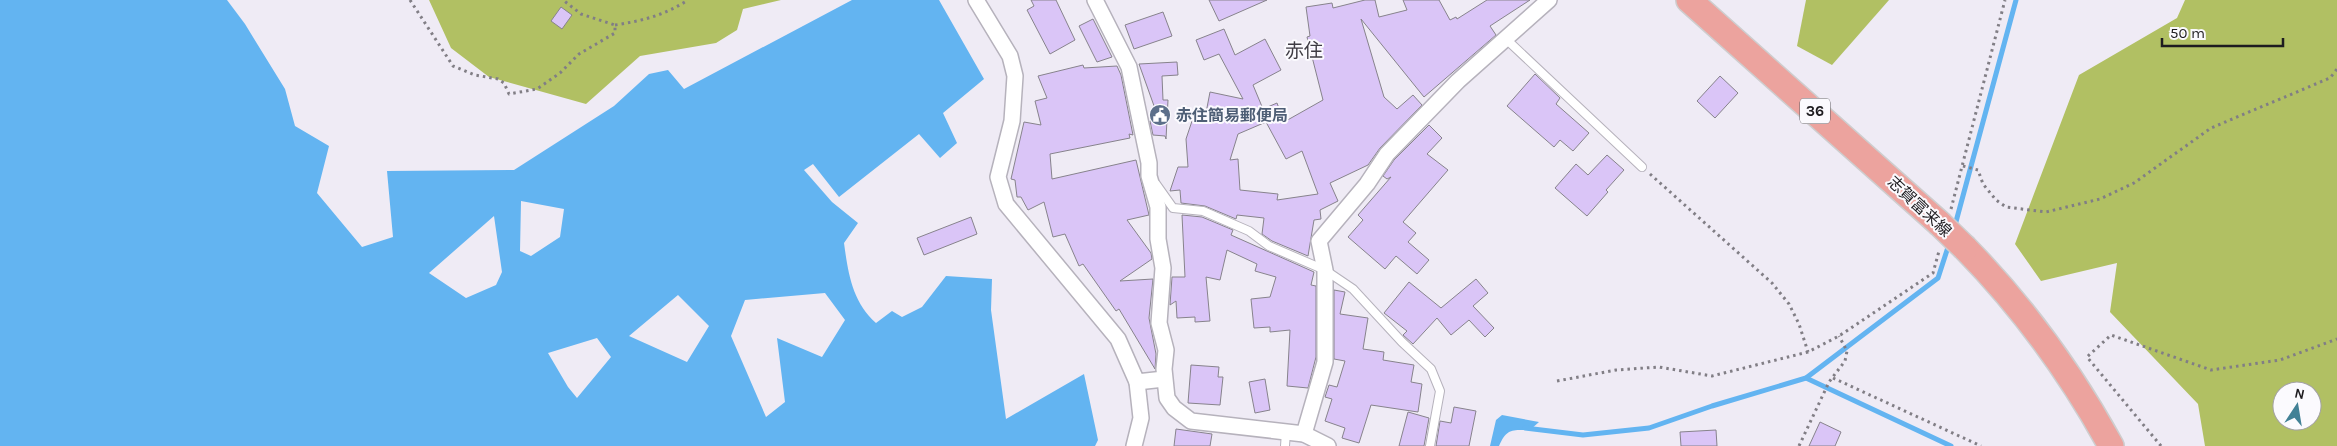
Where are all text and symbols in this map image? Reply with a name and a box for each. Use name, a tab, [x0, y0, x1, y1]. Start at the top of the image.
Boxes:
scale bar	[2162, 15, 2283, 47]
text: 50 m	[2170, 24, 2205, 42]
district label: 赤住	[1285, 40, 1323, 62]
road number: 36	[1800, 98, 1830, 124]
public building icon: 赤住簡易郵便局	[1148, 103, 1172, 127]
place label: 赤住簡易郵便局	[1176, 106, 1288, 125]
street label: 志賀富来線	[1884, 172, 1955, 241]
north arrow	[2272, 381, 2322, 431]
text: N	[2293, 384, 2306, 403]

